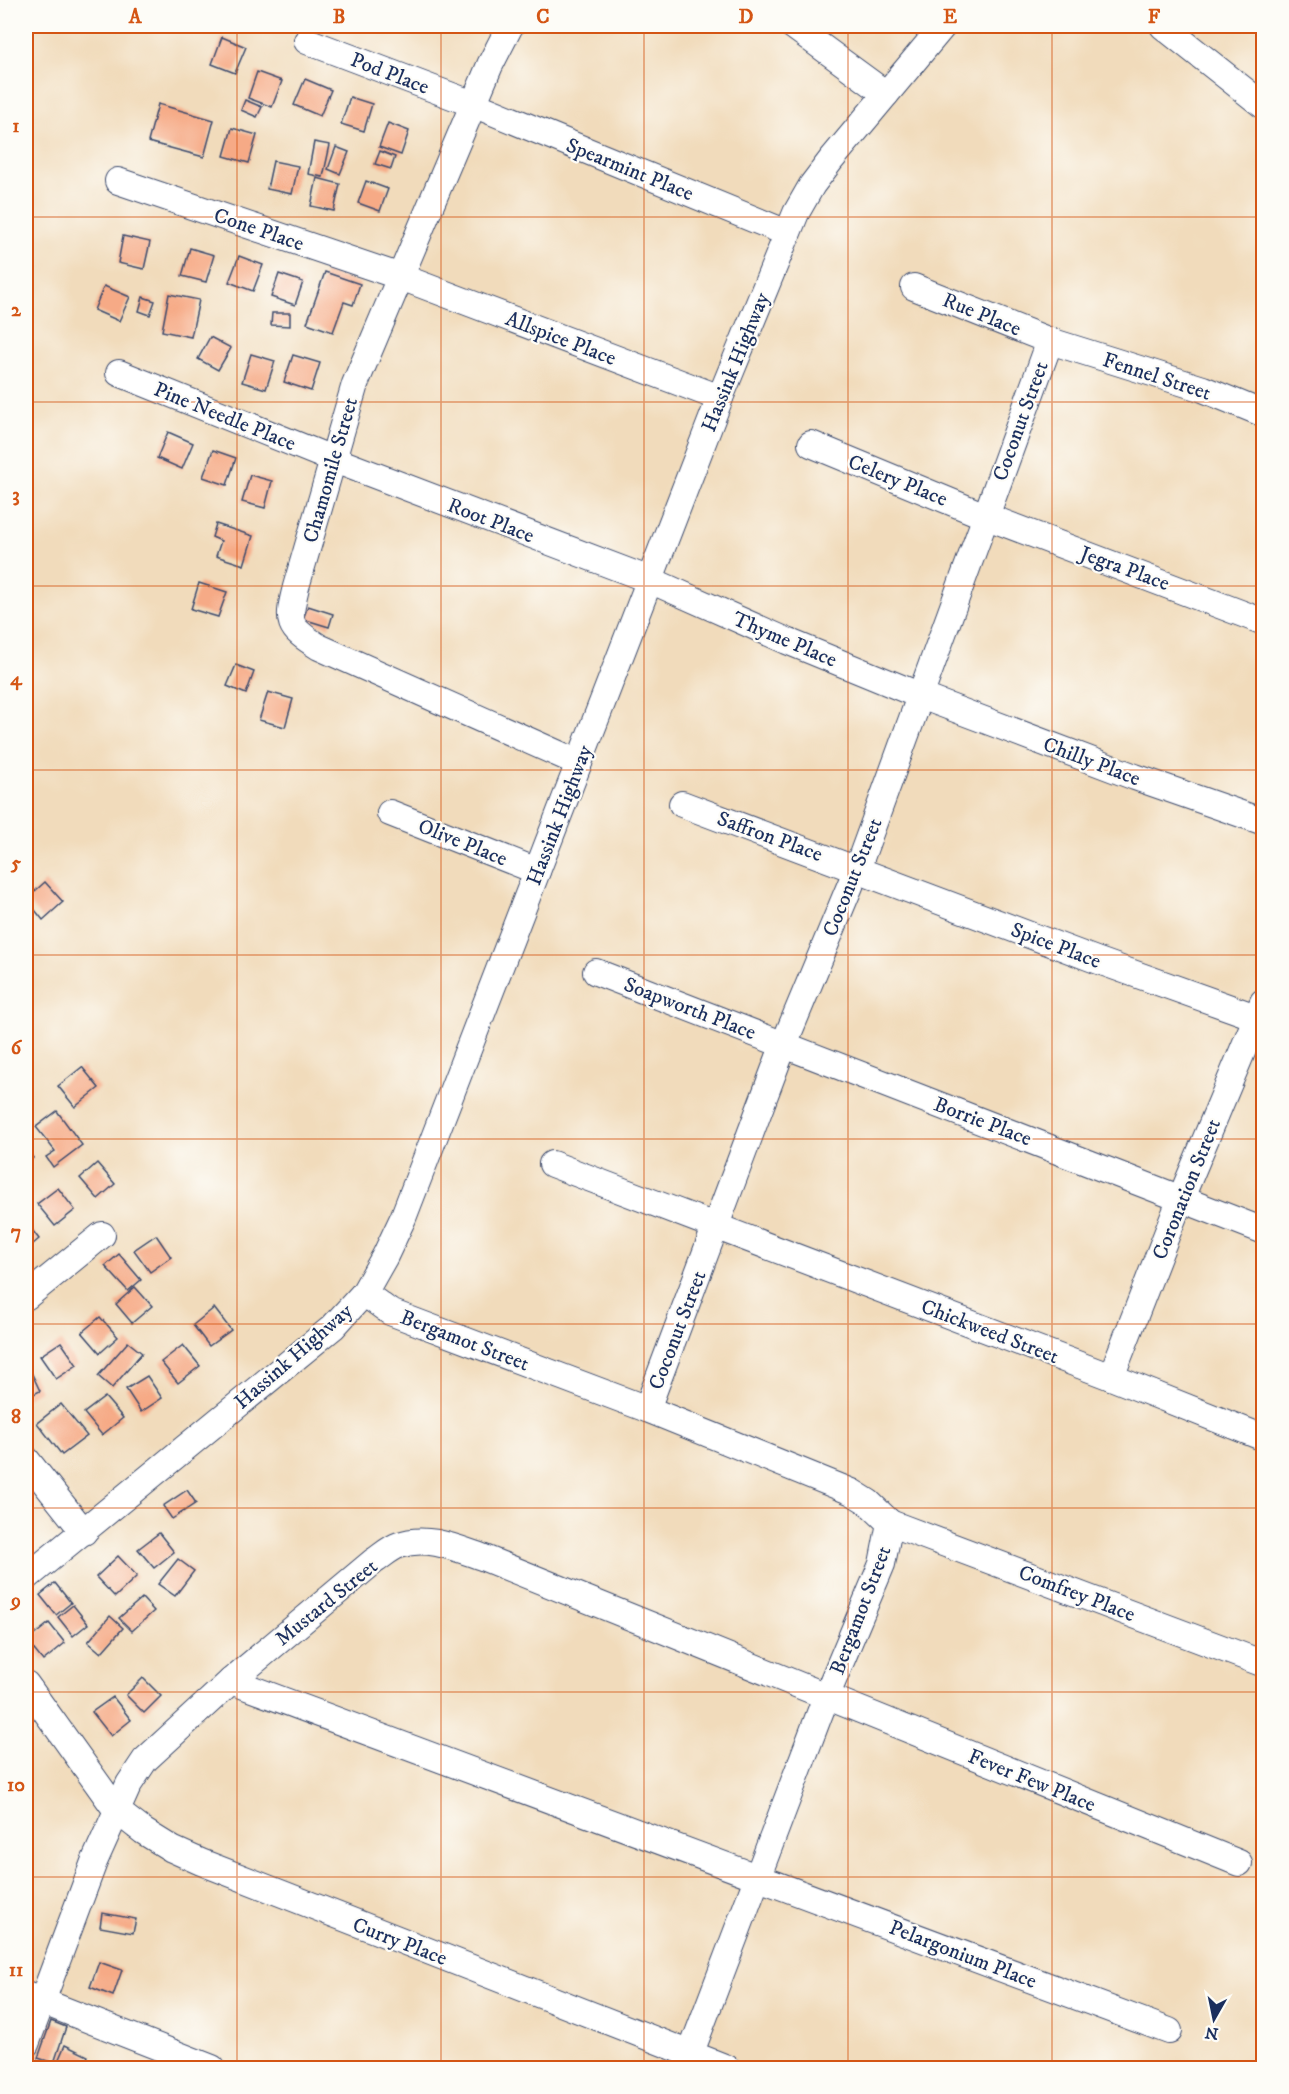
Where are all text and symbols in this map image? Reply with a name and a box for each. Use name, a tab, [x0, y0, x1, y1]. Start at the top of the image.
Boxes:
text: A	[128, 5, 143, 30]
text: B	[333, 5, 345, 30]
text: C	[536, 5, 550, 30]
text: D	[739, 5, 754, 30]
text: E	[943, 5, 957, 30]
text: F	[1148, 5, 1161, 30]
street label: Pod Place	[347, 47, 433, 101]
text: 1	[12, 114, 20, 139]
street label: Spearmint Place	[562, 133, 698, 207]
street label: Cone Place	[210, 202, 307, 258]
street label: Rue Place	[939, 287, 1025, 343]
street label: Hassink Highway	[696, 288, 776, 436]
text: 2	[11, 298, 22, 323]
street label: Allspice Place	[502, 306, 620, 372]
street label: Fennel Street	[1099, 347, 1214, 407]
street label: Coconut Street	[987, 358, 1055, 485]
street label: Pine Needle Place	[150, 377, 300, 457]
street label: Chamomile Street	[298, 394, 364, 546]
street label: Celery Place	[844, 449, 951, 513]
text: 3	[12, 483, 20, 508]
street label: Root Place	[444, 493, 538, 549]
street label: Jegra Place	[1075, 540, 1173, 597]
street label: Thyme Place	[729, 606, 841, 674]
text: 4	[10, 667, 23, 692]
street label: Chilly Place	[1039, 731, 1144, 793]
street label: Hassink Highway	[521, 741, 599, 889]
street label: Saffron Place	[713, 806, 826, 868]
street label: Olive Place	[414, 813, 511, 873]
street label: Coconut Street	[817, 814, 889, 940]
text: 5	[10, 851, 21, 876]
street label: Spice Place	[1007, 917, 1105, 975]
street label: Soapworth Place	[620, 972, 760, 1046]
text: 6	[11, 1036, 23, 1061]
street label: Borrie Place	[930, 1091, 1036, 1153]
street label: Coronation Street	[1147, 1115, 1227, 1264]
text: 7	[11, 1220, 21, 1245]
street label: Coconut Street	[643, 1267, 713, 1394]
street label: Chickweed Street	[917, 1294, 1062, 1370]
street label: Hassink Highway	[229, 1298, 359, 1415]
street label: Bergamot Street	[397, 1304, 533, 1377]
text: 8	[11, 1405, 21, 1430]
street label: Bergamot Street	[824, 1542, 897, 1678]
street label: Mustard Street	[270, 1553, 383, 1652]
street label: Comfrey Place	[1015, 1560, 1139, 1628]
text: 9	[9, 1589, 21, 1614]
street label: Fever Few Place	[964, 1744, 1099, 1818]
text: 10	[7, 1773, 25, 1798]
street label: Curry Place	[349, 1912, 451, 1972]
street label: Pelargonium Place	[885, 1915, 1040, 1995]
text: 11	[9, 1958, 23, 1983]
north arrow	[1184, 1989, 1244, 2049]
text: N	[1204, 2022, 1220, 2044]

